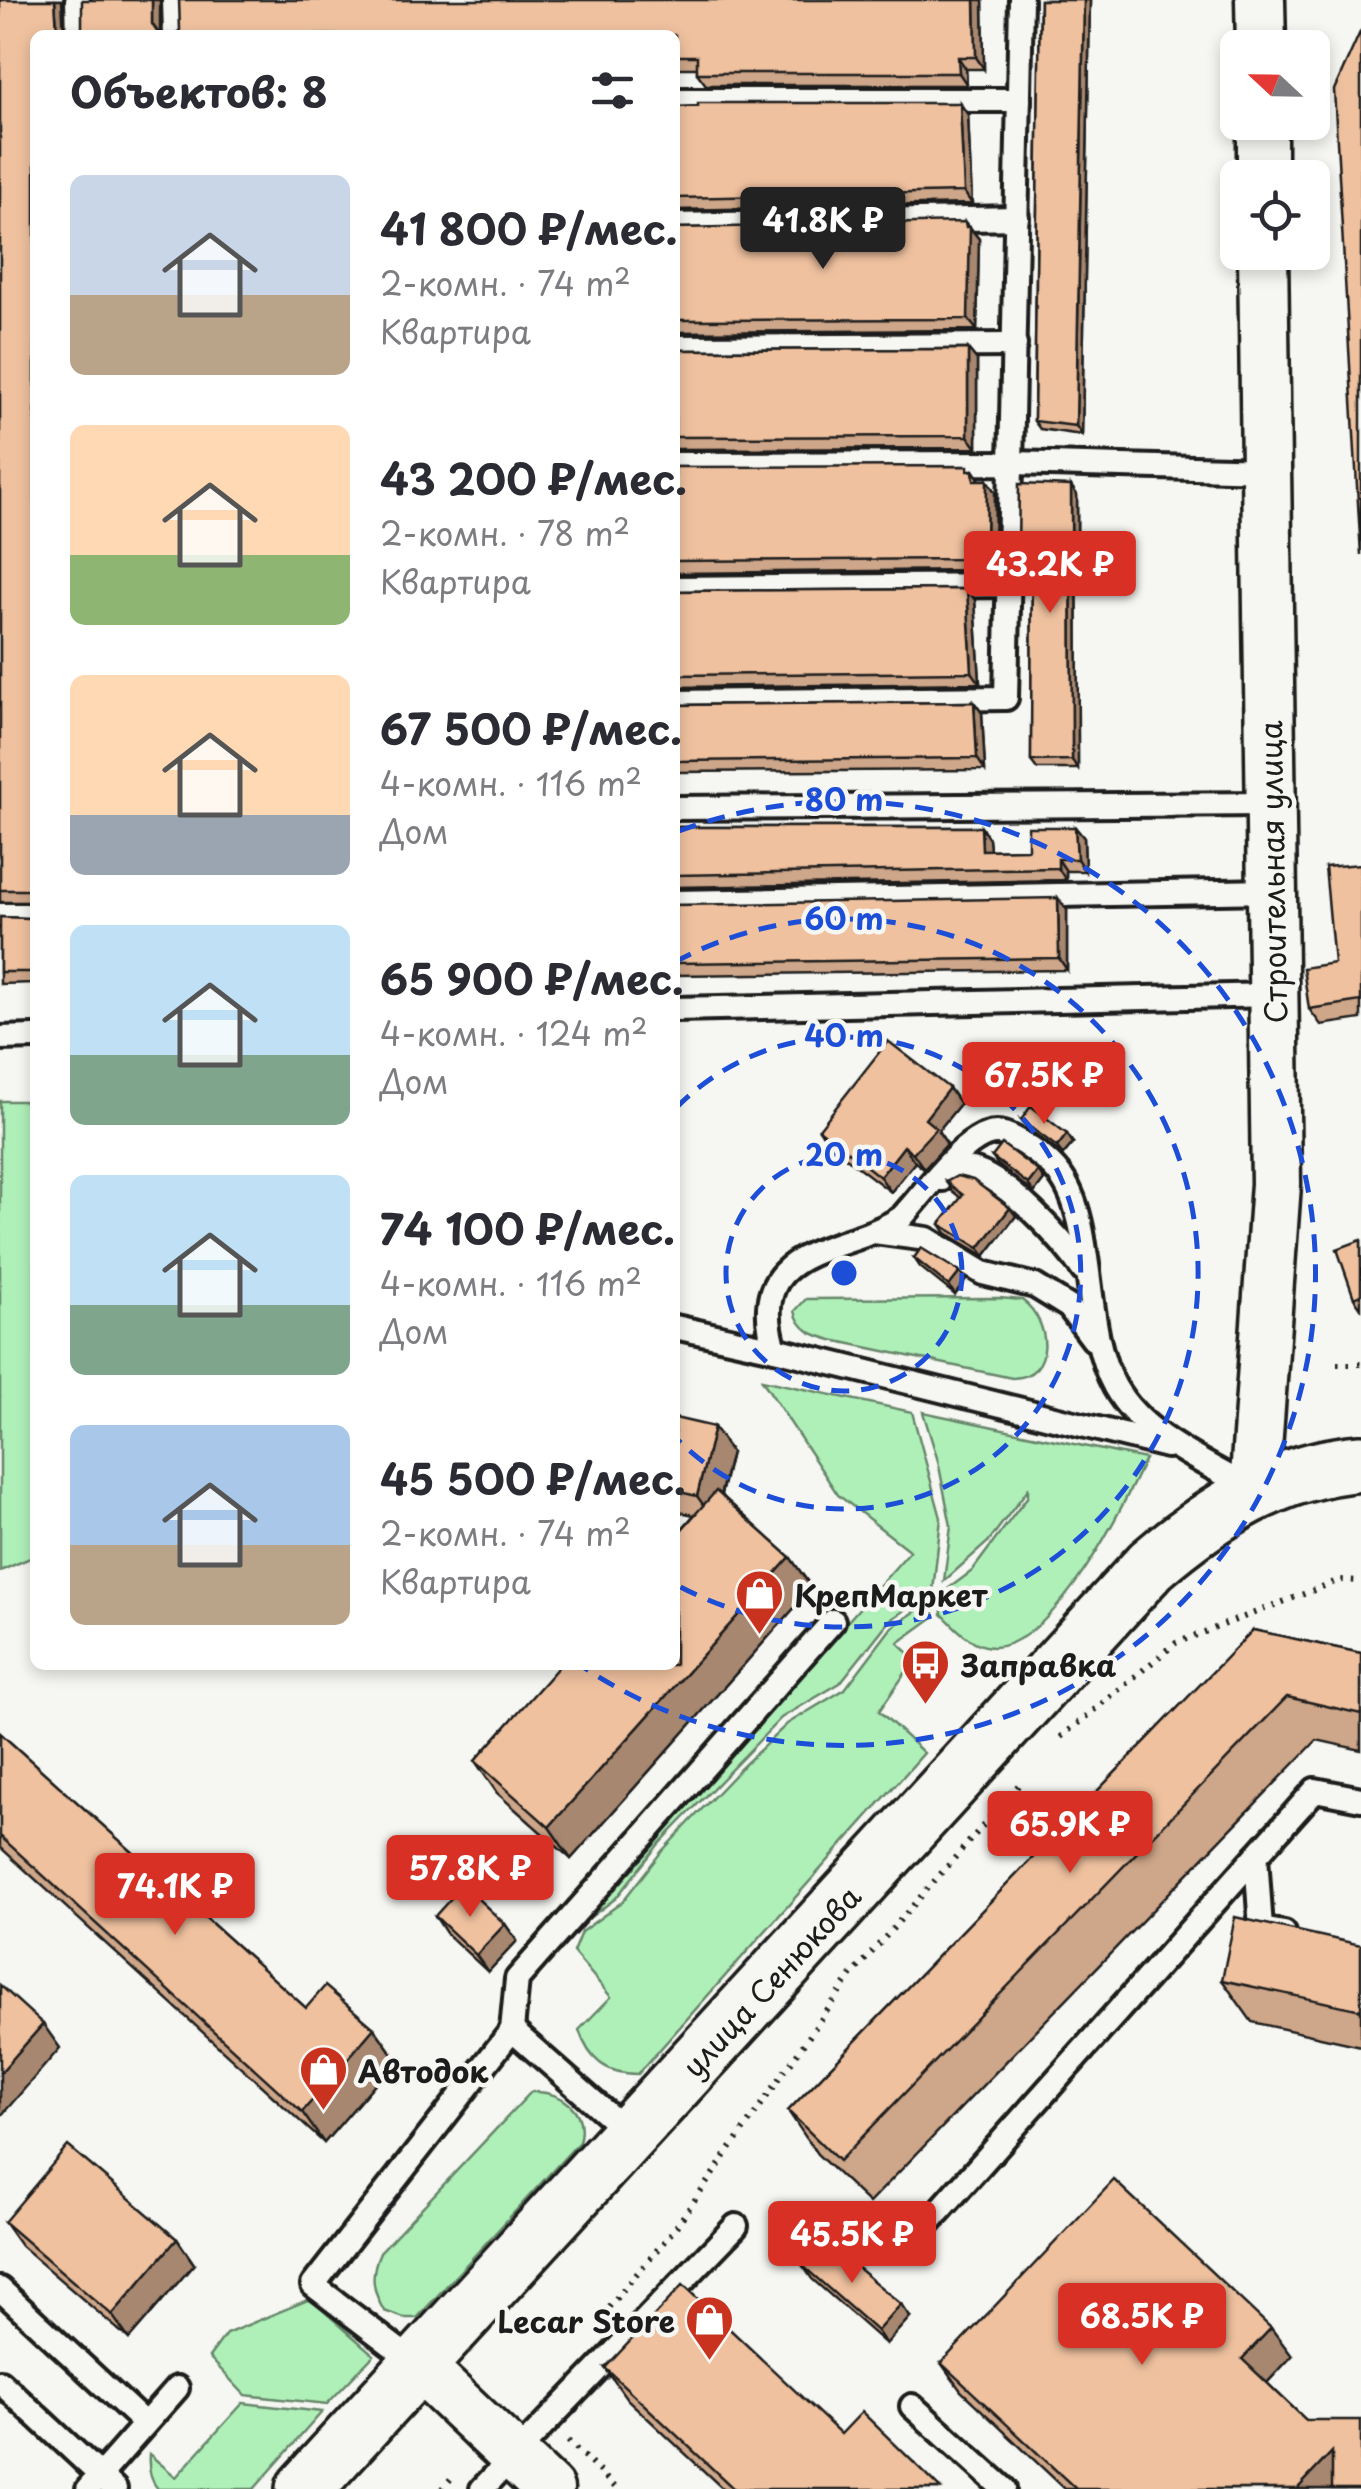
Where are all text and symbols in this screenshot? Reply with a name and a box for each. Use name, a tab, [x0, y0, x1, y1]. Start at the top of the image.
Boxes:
north arrow	[1220, 30, 1330, 140]
map controls	[1220, 30, 1330, 270]
text: Объектов: 8	[70, 59, 328, 122]
icon: filters	[585, 63, 640, 118]
button: locate	[1220, 160, 1330, 270]
pin: 41.8K ₽	[731, 187, 915, 272]
text: 41.8K ₽	[762, 195, 884, 243]
text: 41 800 ₽/мес.	[380, 196, 678, 259]
icon: home	[150, 215, 270, 335]
text: 2-комн. · 74 m²	[380, 259, 631, 307]
text: Квартира	[380, 307, 531, 355]
text: 43 200 ₽/мес.	[380, 446, 687, 509]
icon: home	[150, 465, 270, 585]
text: 2-комн. · 78 m²	[380, 509, 630, 557]
pin: 43.2K ₽	[958, 531, 1142, 616]
text: 43.2K ₽	[986, 539, 1114, 587]
text: Квартира	[380, 557, 531, 605]
text: 67 500 ₽/мес.	[380, 696, 682, 759]
icon: home	[150, 715, 270, 835]
street label: Строительная улица	[1247, 720, 1297, 1024]
text: 4-комн. · 116 m²	[380, 759, 642, 807]
text: 80 m	[805, 776, 883, 821]
text: Дом	[380, 807, 449, 855]
text: 60 m	[804, 895, 884, 940]
text: 65 900 ₽/мес.	[380, 946, 684, 1009]
icon: home	[150, 965, 270, 1085]
text: 4-комн. · 124 m²	[380, 1009, 648, 1057]
text: 40 m	[804, 1012, 884, 1057]
pin: 67.5K ₽	[952, 1042, 1136, 1127]
text: 67.5K ₽	[984, 1050, 1104, 1098]
text: Дом	[380, 1057, 449, 1105]
text: 20 m	[805, 1131, 883, 1176]
text: 74 100 ₽/мес.	[380, 1196, 675, 1259]
icon: home	[150, 1215, 270, 1335]
centre of rings	[826, 1255, 862, 1291]
text: 4-комн. · 116 m²	[380, 1259, 642, 1307]
text: Дом	[380, 1307, 449, 1355]
text: 45 500 ₽/мес.	[380, 1446, 686, 1509]
icon: home	[150, 1465, 270, 1585]
text: 2-комн. · 74 m²	[380, 1509, 631, 1557]
text: Квартира	[380, 1557, 531, 1605]
shop icon: КрепМаркет	[733, 1568, 785, 1636]
place label: КрепМаркет	[794, 1572, 989, 1617]
bus stop icon: Заправка	[900, 1638, 952, 1706]
place label: Заправка	[960, 1642, 1117, 1687]
pin: 65.9K ₽	[978, 1791, 1162, 1876]
text: 65.9K ₽	[1010, 1799, 1130, 1847]
pin: 57.8K ₽	[378, 1835, 562, 1920]
text: 57.8K ₽	[409, 1843, 531, 1891]
pin: 74.1K ₽	[83, 1853, 267, 1938]
text: 74.1K ₽	[117, 1861, 233, 1909]
street label: улица Сенюкова	[670, 1874, 870, 2086]
shop icon: Автодок	[297, 2044, 349, 2112]
place label: Автодок	[358, 2048, 489, 2093]
pin: 45.5K ₽	[760, 2201, 944, 2286]
text: 45.5K ₽	[790, 2209, 914, 2257]
pin: 68.5K ₽	[1050, 2283, 1234, 2368]
text: 68.5K ₽	[1080, 2291, 1204, 2339]
shop icon: Lecar Store	[684, 2294, 736, 2362]
place label: Lecar Store	[498, 2298, 675, 2343]

